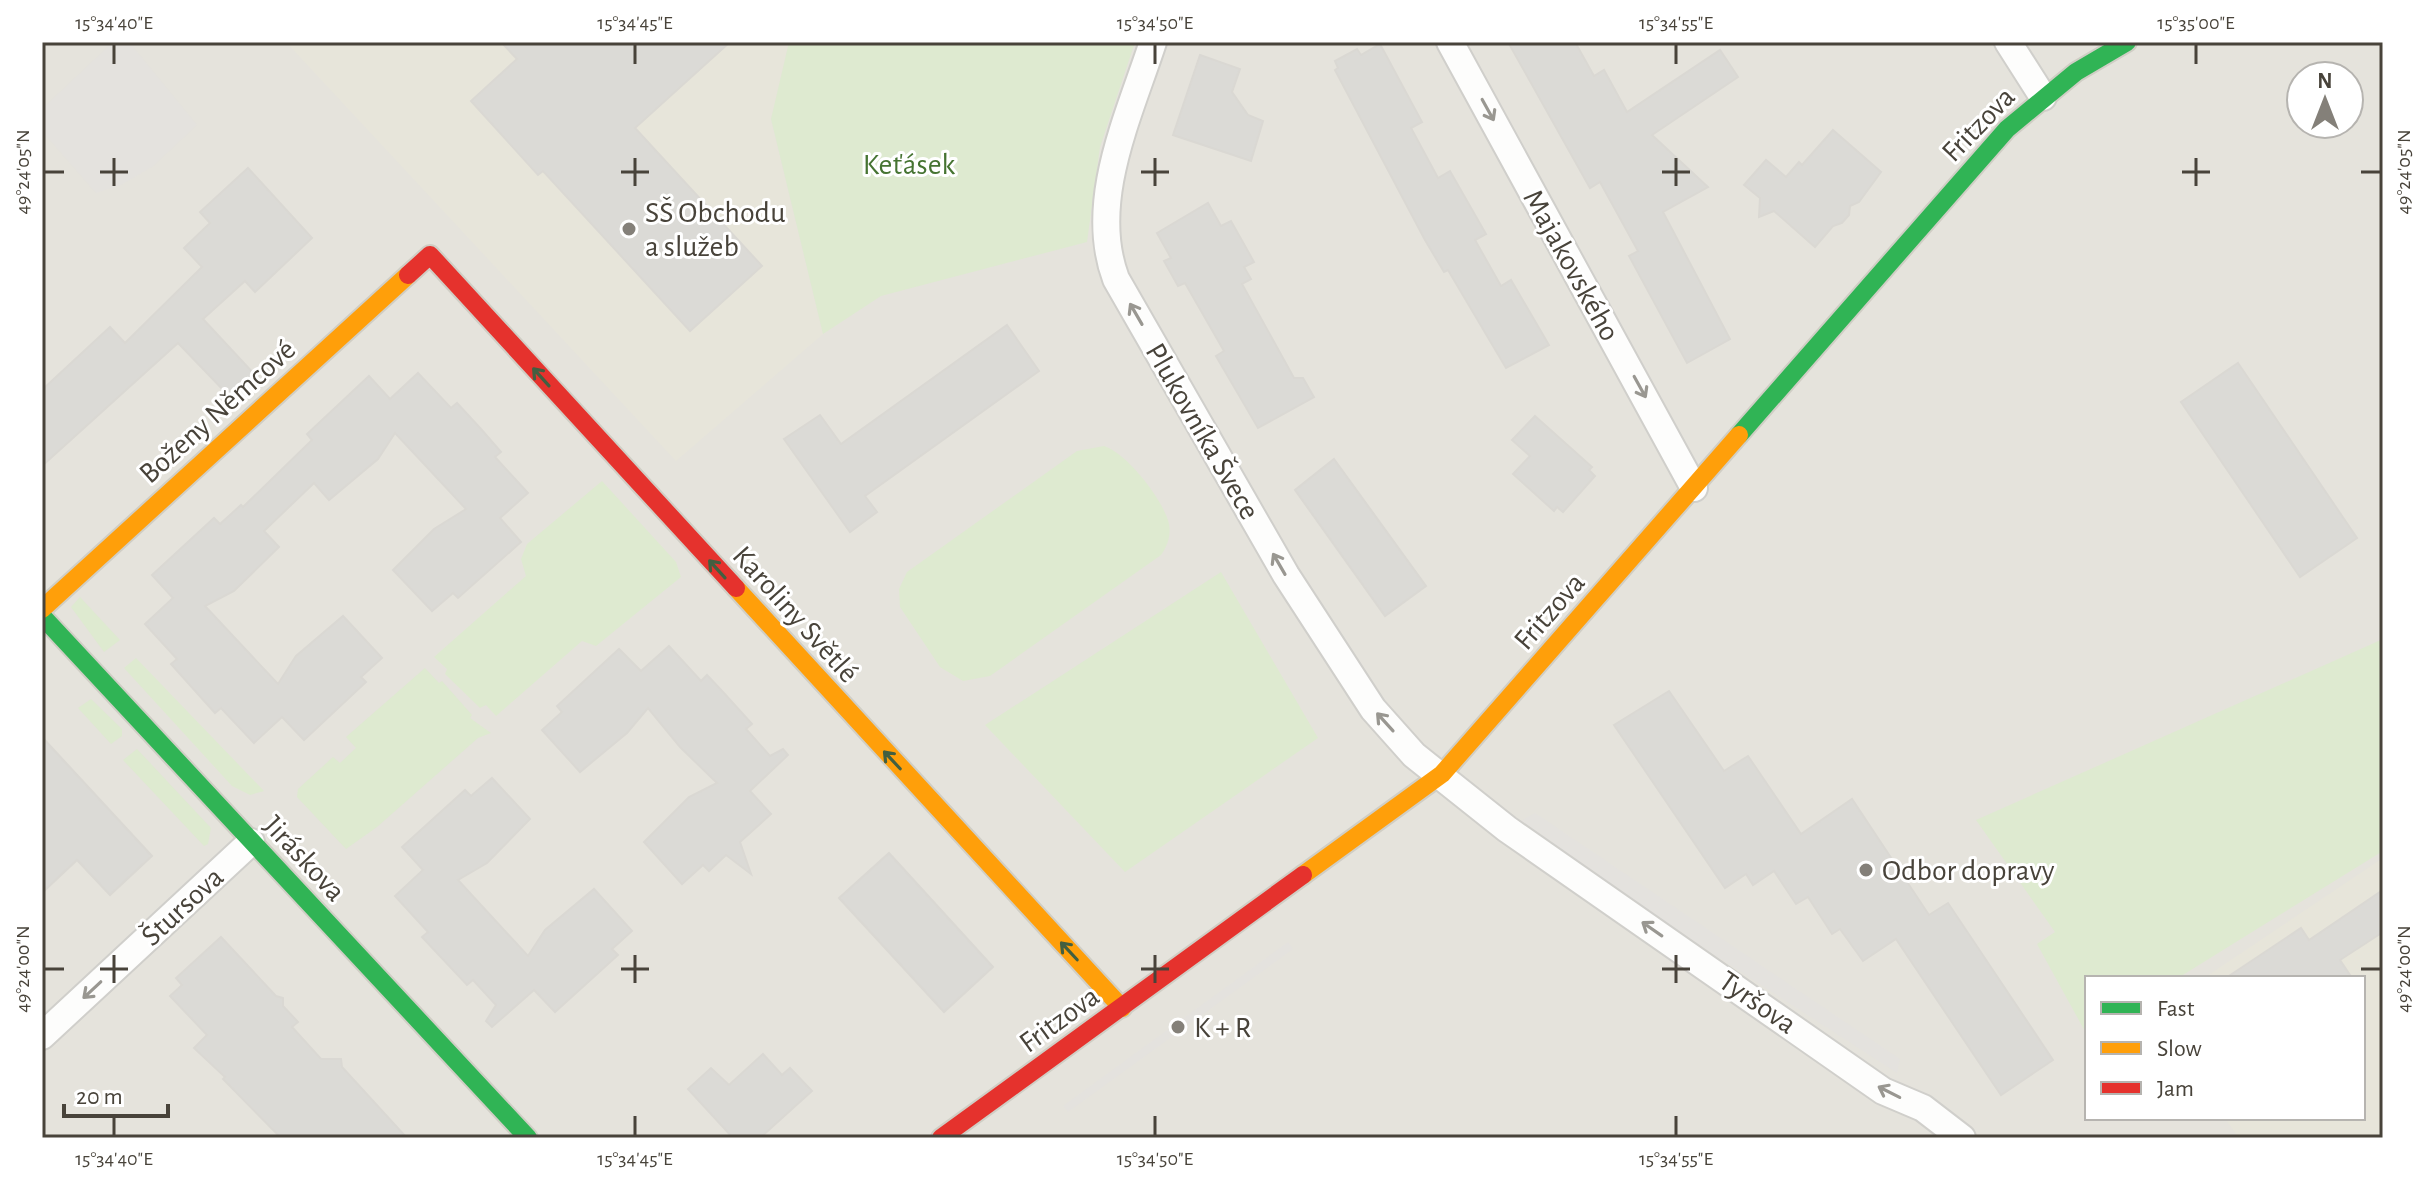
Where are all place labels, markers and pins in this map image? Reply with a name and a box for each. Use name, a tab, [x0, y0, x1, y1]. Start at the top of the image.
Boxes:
place label: SŠ Obchodu a služeb	[645, 196, 785, 262]
marker: SŠ Obchodu a služeb	[620, 220, 638, 238]
place label: Odbor dopravy	[1882, 856, 2055, 886]
marker: Odbor dopravy	[1857, 861, 1875, 879]
place label: K + R	[1194, 1013, 1251, 1043]
marker: K + R	[1169, 1018, 1187, 1036]

